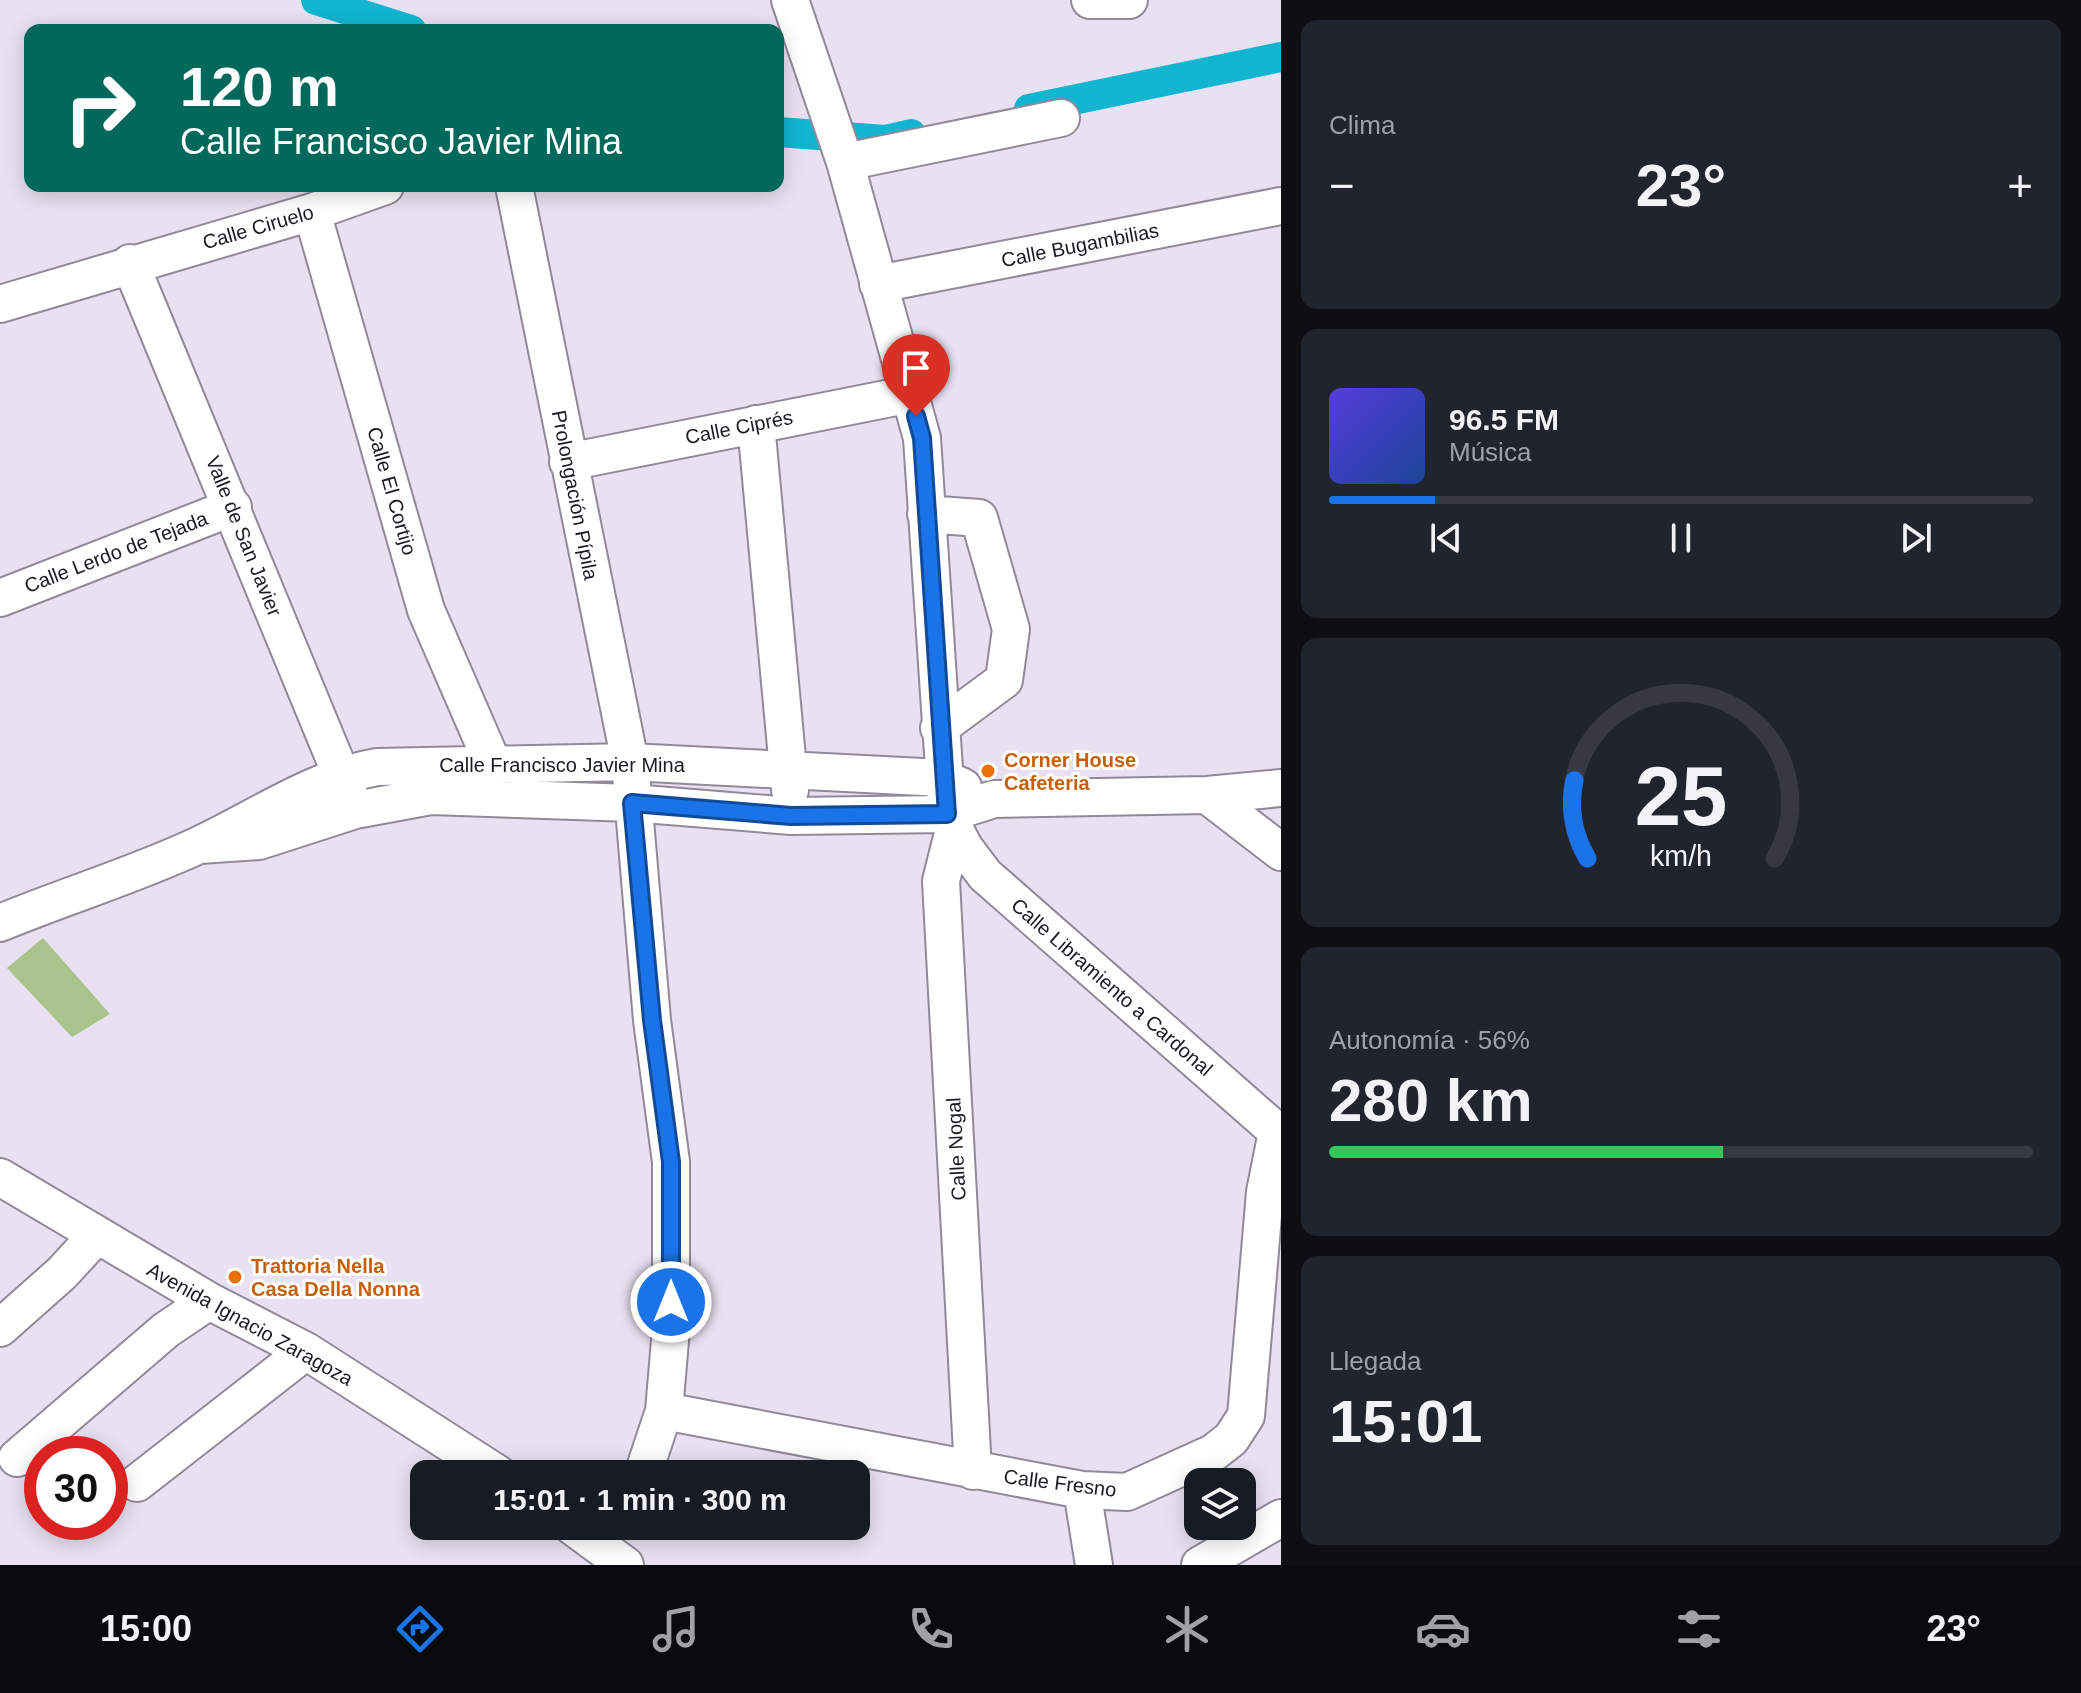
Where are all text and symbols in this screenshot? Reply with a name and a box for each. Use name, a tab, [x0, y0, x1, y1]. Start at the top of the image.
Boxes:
text: 120 m	[180, 55, 339, 118]
icon: right	[48, 56, 152, 160]
text: Clima	[1329, 110, 1395, 140]
text: Calle Francisco Javier Mina	[180, 121, 622, 162]
text: 23°	[1636, 152, 1726, 219]
text: −	[1329, 161, 1355, 210]
text: +	[2007, 161, 2033, 210]
street label: Calle Ciruelo	[200, 201, 316, 253]
street label: Calle Bugambilias	[999, 219, 1161, 271]
pin	[882, 334, 950, 416]
icon: arrive	[894, 346, 938, 390]
text: 96.5 FM	[1449, 403, 1559, 436]
street label: Calle Ciprés	[683, 406, 795, 448]
street label: Prolongación Pípila	[548, 408, 602, 583]
street label: Calle El Cortijo	[363, 424, 421, 558]
text: Música	[1449, 437, 1531, 467]
street label: Valle de San Javier	[202, 453, 286, 620]
street label: Calle Lerdo de Tejada	[21, 507, 211, 597]
icon: previous	[1424, 516, 1468, 560]
icon: pause	[1659, 516, 1703, 560]
icon: next	[1894, 516, 1938, 560]
place label: Corner House Cafeteria	[1004, 749, 1136, 794]
text: 25	[1635, 749, 1727, 842]
street label: Calle Francisco Javier Mina	[439, 754, 686, 776]
marker: Corner House Cafeteria	[979, 762, 997, 780]
text: km/h	[1650, 840, 1712, 872]
street label: Calle Libramiento a Cardonal	[1007, 894, 1217, 1080]
text: Autonomía · 56%	[1329, 1025, 1530, 1055]
text: 280 km	[1329, 1067, 1533, 1134]
street label: Calle Nogal	[942, 1097, 970, 1201]
place label: Trattoria Nella Casa Della Nonna	[251, 1255, 421, 1300]
street label: Avenida Ignacio Zaragoza	[143, 1258, 358, 1390]
position arrow	[629, 1260, 713, 1344]
marker: Trattoria Nella Casa Della Nonna	[226, 1268, 244, 1286]
text: Llegada	[1329, 1346, 1422, 1376]
text: 15:01	[1329, 1388, 1482, 1455]
speed limit sign: 30	[24, 1436, 128, 1540]
street label: Calle Fresno	[1002, 1465, 1118, 1501]
map controls	[1184, 1468, 1256, 1540]
button: layers	[1184, 1468, 1256, 1540]
text: 15:01 · 1 min · 300 m	[493, 1483, 787, 1516]
icon: directions	[392, 1601, 448, 1657]
icon: music	[648, 1601, 704, 1657]
icon: phone	[903, 1601, 959, 1657]
icon: climate	[1159, 1601, 1215, 1657]
icon: car	[1415, 1601, 1471, 1657]
icon: filters	[1671, 1601, 1727, 1657]
text: 15:00	[100, 1608, 192, 1649]
text: 23°	[1927, 1608, 1981, 1649]

